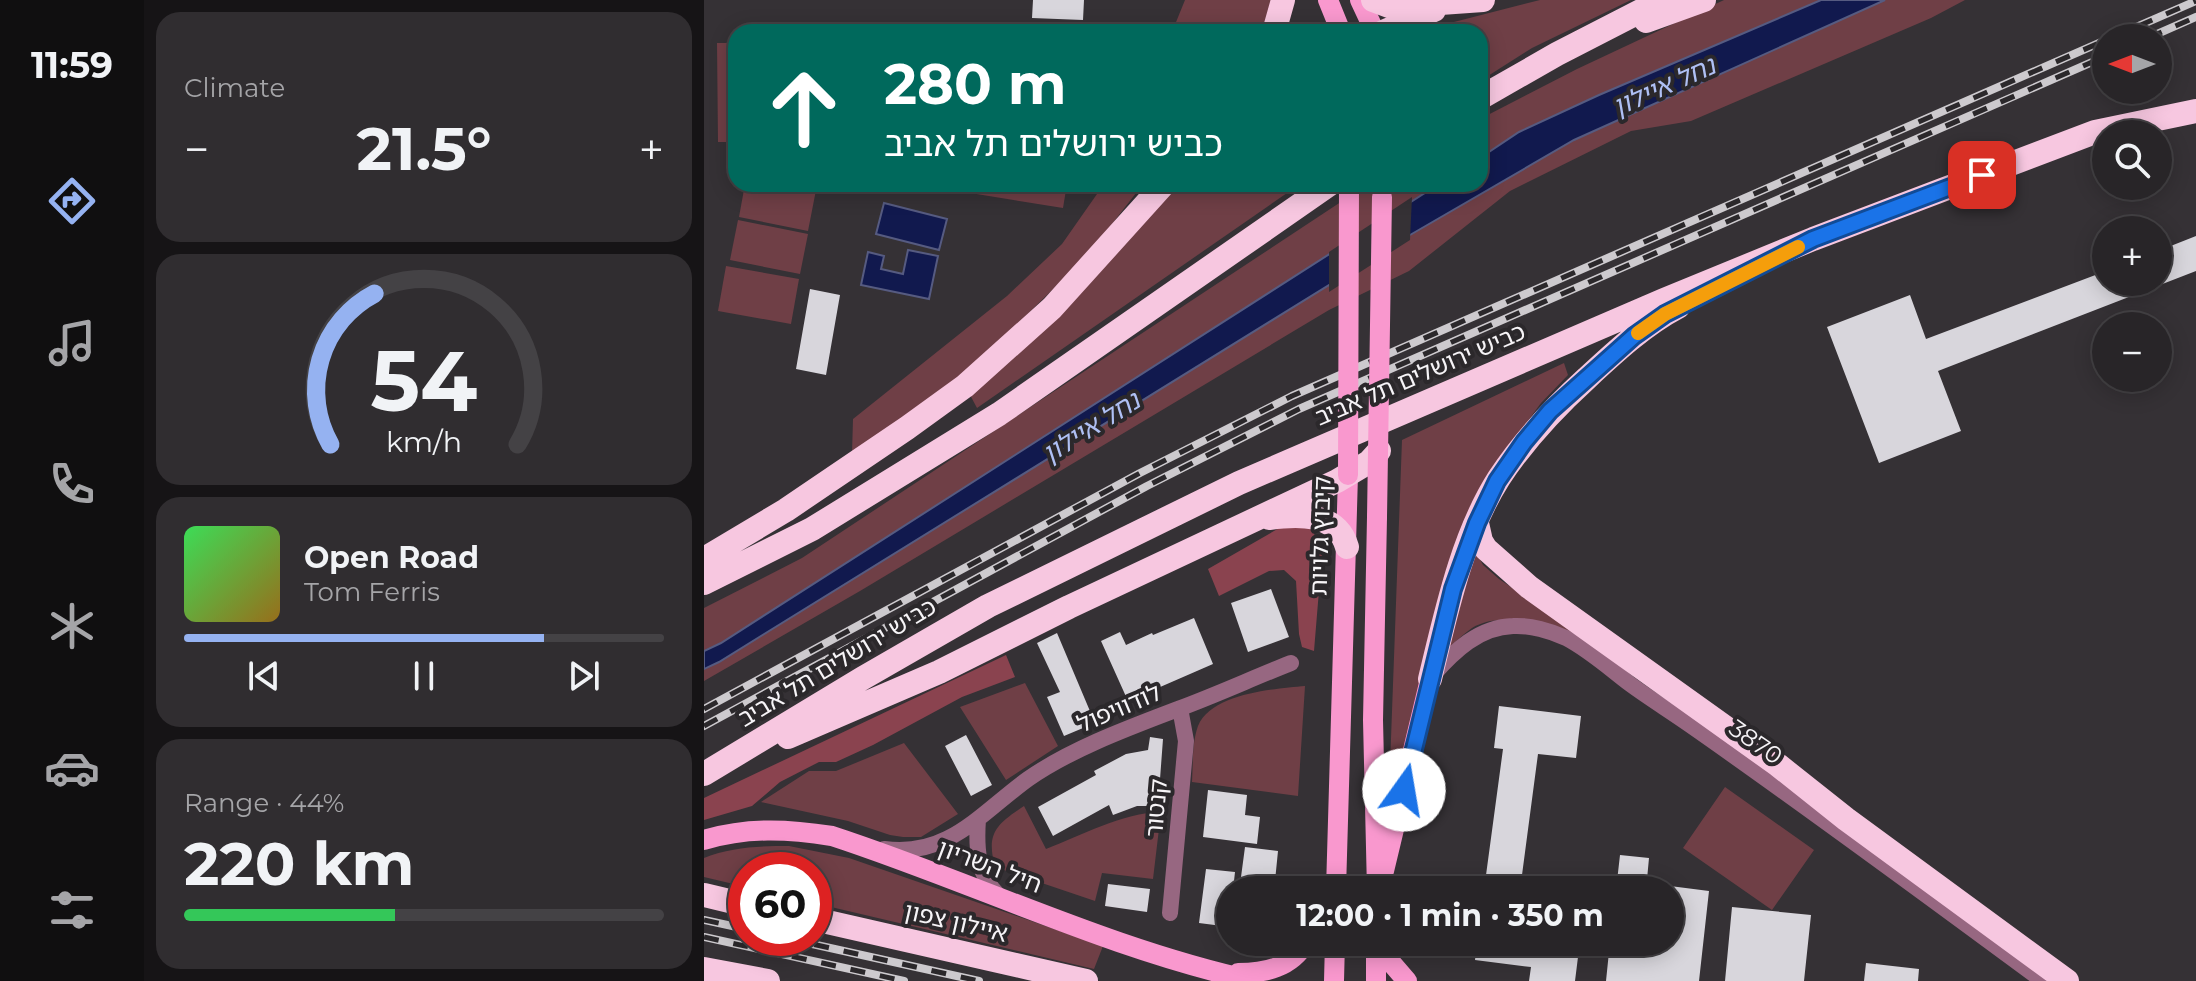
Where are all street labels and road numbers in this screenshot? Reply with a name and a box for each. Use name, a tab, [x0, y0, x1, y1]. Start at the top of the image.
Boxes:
street label: כביש ירושלים תל אביב	[1310, 317, 1530, 431]
street label: קיבוץ גלויות	[1303, 476, 1337, 596]
street label: כביש ירושלים תל אביב	[733, 591, 941, 733]
street label: לודוויפול	[1073, 677, 1165, 739]
street label: 3870	[1724, 713, 1788, 771]
street label: קנטור	[1139, 778, 1173, 838]
street label: חיל השריון	[934, 833, 1046, 899]
street label: איילון צפון	[902, 896, 1010, 948]

